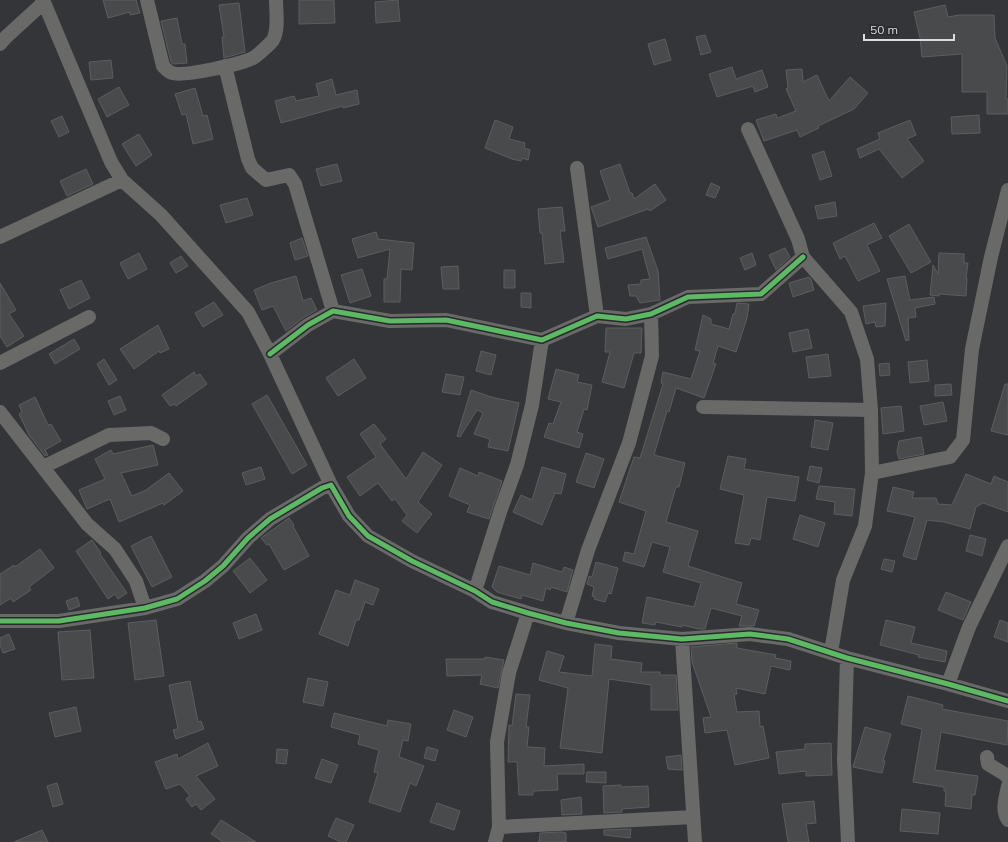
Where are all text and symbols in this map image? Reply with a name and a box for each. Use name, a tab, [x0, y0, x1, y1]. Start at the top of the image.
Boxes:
scale bar	[864, 16, 954, 42]
text: 50 m	[870, 22, 898, 37]

